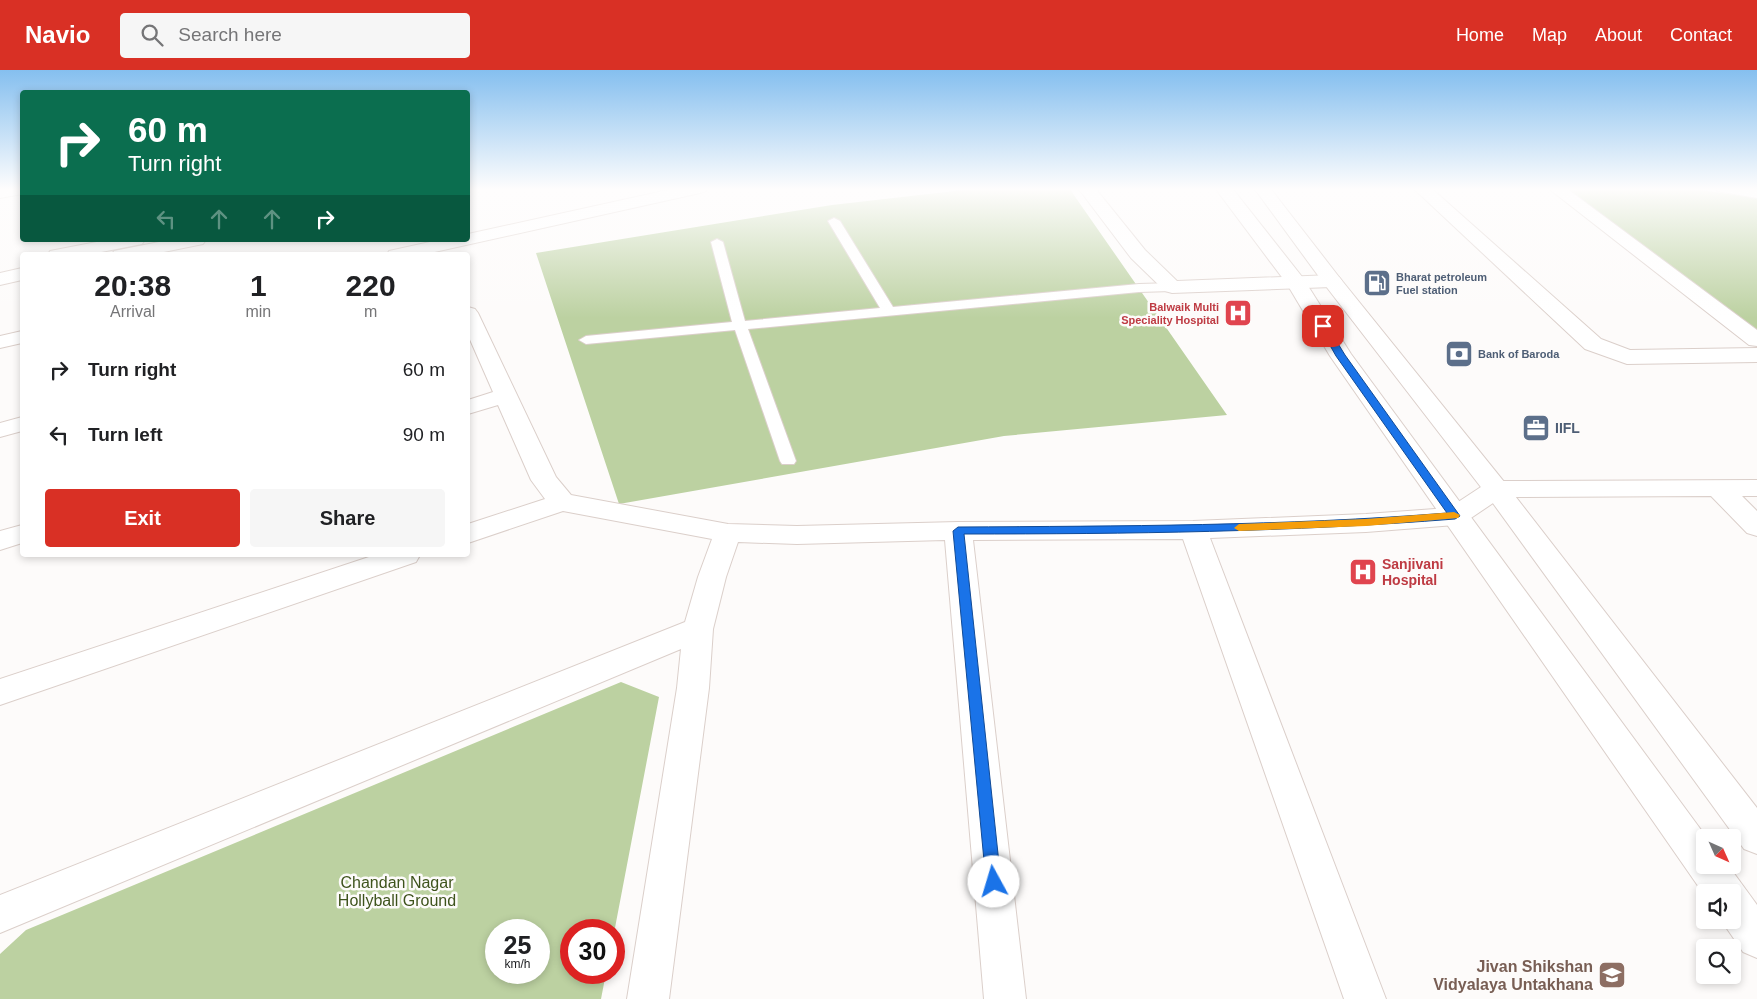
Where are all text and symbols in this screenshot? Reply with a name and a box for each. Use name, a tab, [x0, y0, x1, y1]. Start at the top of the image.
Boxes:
search box	[120, 13, 470, 58]
text: Navio	[25, 21, 90, 48]
icon: search	[138, 21, 166, 49]
text: Search here	[178, 24, 282, 45]
text: Home	[1456, 25, 1504, 45]
text: Map	[1532, 25, 1567, 45]
text: About	[1595, 25, 1642, 45]
text: Contact	[1670, 25, 1732, 45]
icon: right	[45, 110, 110, 175]
text: 60 m	[128, 110, 208, 149]
text: Turn right	[128, 151, 221, 176]
icon: left	[152, 205, 180, 233]
icon: ahead	[205, 205, 233, 233]
icon: ahead	[258, 205, 286, 233]
icon: right	[311, 205, 339, 233]
fuel station icon: Bharat petroleum Fuel station	[1362, 268, 1392, 298]
text: 20:38	[94, 269, 171, 302]
text: 1	[250, 269, 267, 302]
text: 220	[346, 269, 396, 302]
place label: Bharat petroleum Fuel station	[1396, 271, 1487, 296]
hospital icon: Balwaik Multi Speciality Hospital	[1223, 298, 1253, 328]
place label: Balwaik Multi Speciality Hospital	[1121, 301, 1219, 326]
text: Arrival	[110, 303, 155, 320]
text: min	[245, 303, 271, 320]
text: m	[364, 303, 377, 320]
pin	[1302, 305, 1344, 347]
icon: arrive	[1309, 312, 1337, 340]
bank icon: Bank of Baroda	[1444, 339, 1474, 369]
place label: Bank of Baroda	[1478, 348, 1560, 360]
icon: right	[45, 356, 73, 384]
text: Turn right	[88, 359, 176, 380]
text: 60 m	[403, 359, 445, 380]
office icon: IIFL	[1521, 413, 1551, 443]
place label: IIFL	[1555, 420, 1580, 436]
icon: left	[45, 421, 73, 449]
text: Turn left	[88, 424, 163, 445]
text: 90 m	[403, 424, 445, 445]
button: Exit	[45, 489, 240, 547]
button: Share	[250, 489, 445, 547]
place label: Sanjivani Hospital	[1382, 556, 1443, 588]
hospital icon: Sanjivani Hospital	[1348, 557, 1378, 587]
north arrow	[1696, 829, 1741, 874]
map controls	[1696, 829, 1741, 984]
position arrow	[967, 855, 1019, 907]
park label: Chandan Nagar Hollyball Ground	[338, 874, 456, 909]
button: sound	[1696, 884, 1741, 929]
speed limit sign: 30	[560, 919, 625, 984]
text: 25	[504, 931, 531, 959]
button: search	[1696, 939, 1741, 984]
text: km/h	[504, 957, 531, 971]
place label: Jivan Shikshan Vidyalaya Untakhana	[1433, 958, 1593, 993]
school or university icon: Jivan Shikshan Vidyalaya Untakhana	[1597, 960, 1627, 990]

